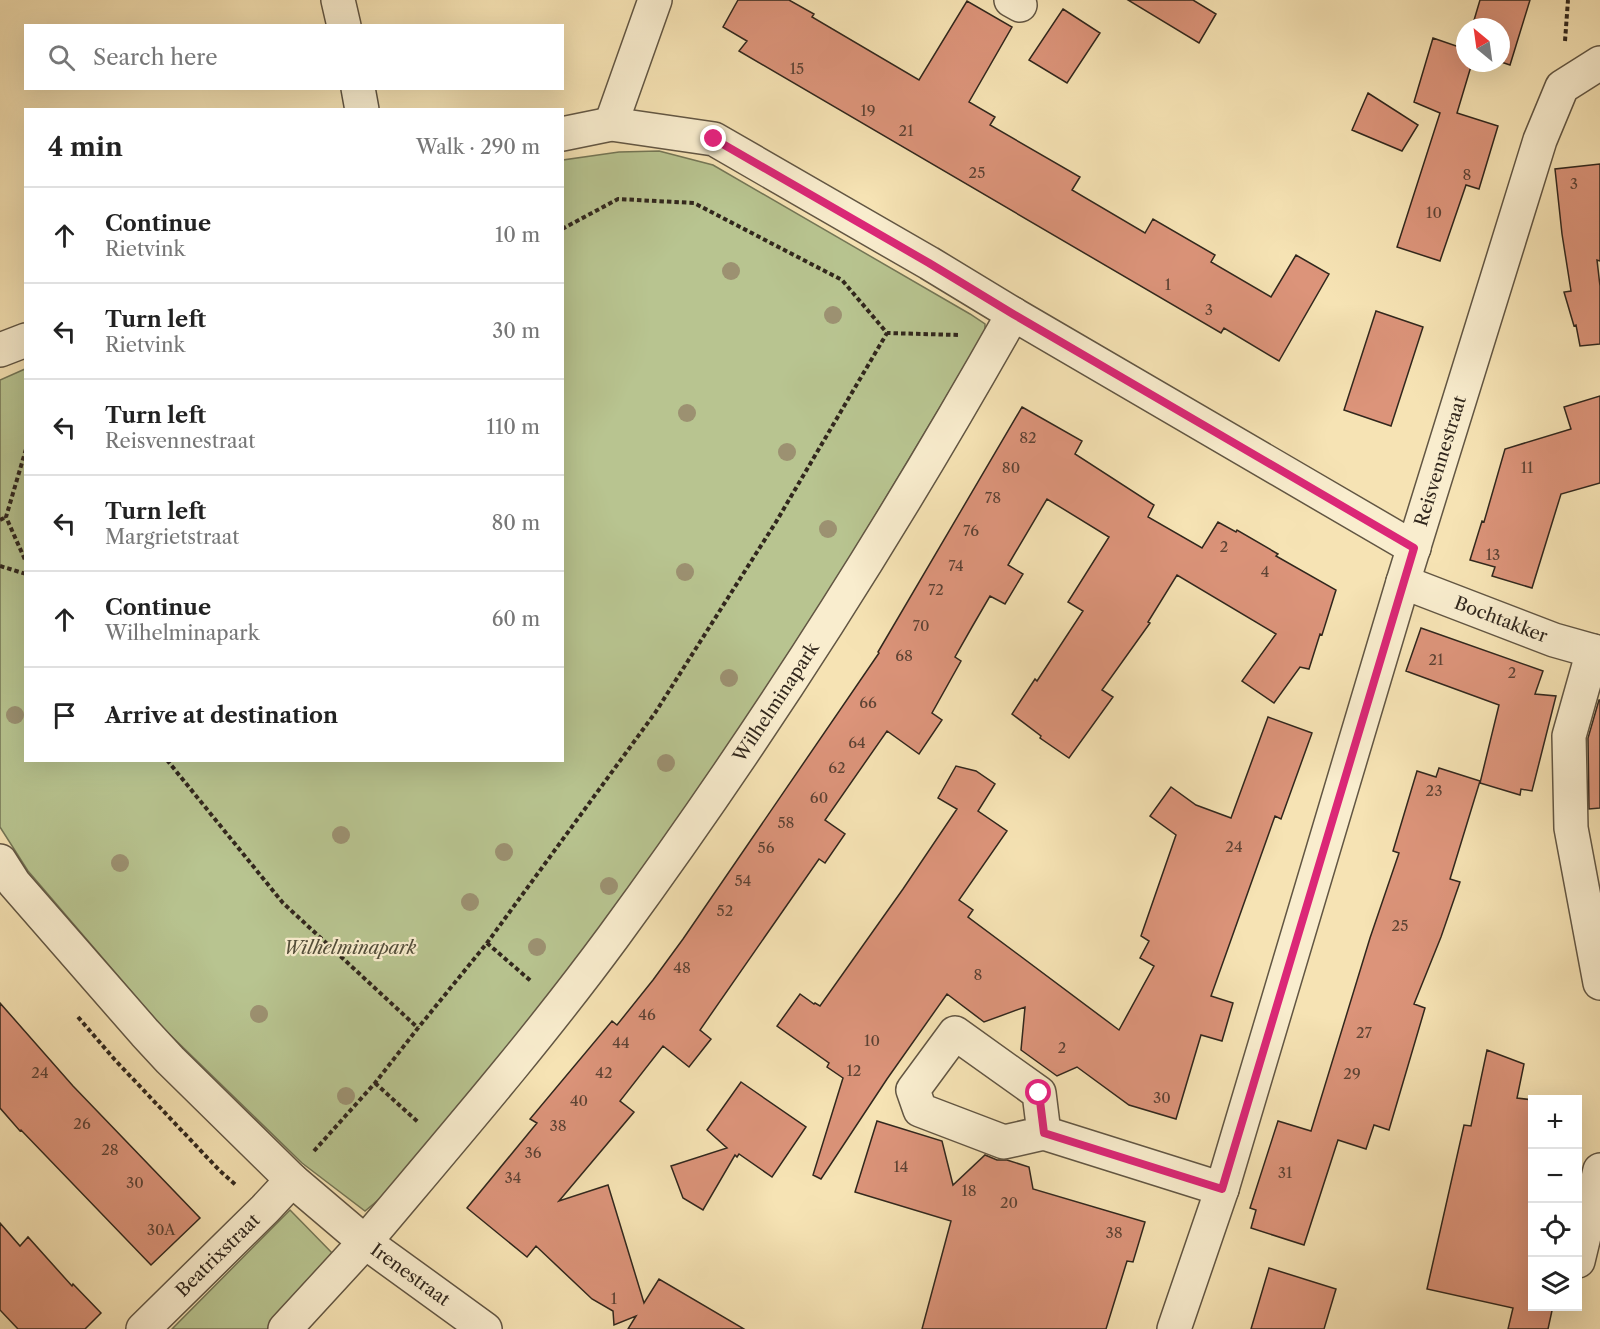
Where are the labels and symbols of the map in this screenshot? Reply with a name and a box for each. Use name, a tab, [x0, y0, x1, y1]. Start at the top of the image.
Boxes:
north arrow	[1456, 18, 1510, 72]
house number: 15	[790, 59, 804, 78]
house number: 19	[860, 101, 876, 120]
house number: 21	[899, 121, 914, 140]
route end	[700, 125, 726, 151]
house number: 25	[969, 163, 985, 182]
house number: 8	[1463, 165, 1472, 184]
house number: 3	[1570, 174, 1578, 193]
house number: 10	[1426, 203, 1442, 222]
house number: 1	[1165, 275, 1172, 294]
house number: 3	[1205, 300, 1213, 319]
street label: Reisvennestraat	[1410, 393, 1471, 529]
house number: 82	[1019, 428, 1037, 447]
house number: 80	[1002, 458, 1020, 477]
house number: 11	[1521, 458, 1534, 477]
house number: 78	[985, 488, 1001, 507]
house number: 76	[963, 521, 979, 540]
house number: 2	[1220, 537, 1228, 556]
house number: 13	[1486, 545, 1500, 564]
house number: 74	[948, 556, 964, 575]
house number: 4	[1261, 562, 1269, 581]
house number: 72	[928, 580, 944, 599]
street label: Bochtakker	[1451, 592, 1551, 648]
house number: 70	[913, 616, 929, 635]
street label: Wilhelminapark	[728, 637, 824, 767]
house number: 68	[895, 646, 913, 665]
house number: 21	[1429, 650, 1444, 669]
house number: 2	[1508, 663, 1516, 682]
house number: 66	[859, 693, 877, 712]
house number: 64	[848, 733, 866, 752]
house number: 62	[828, 758, 846, 777]
house number: 23	[1426, 781, 1442, 800]
house number: 60	[810, 788, 828, 807]
house number: 58	[777, 813, 795, 832]
house number: 24	[1225, 837, 1243, 856]
house number: 56	[758, 838, 775, 857]
house number: 54	[735, 871, 751, 890]
house number: 52	[717, 901, 733, 920]
house number: 25	[1392, 916, 1408, 935]
park label: Wilhelminapark	[284, 937, 417, 959]
house number: 48	[673, 958, 691, 977]
house number: 8	[974, 965, 983, 984]
house number: 46	[638, 1005, 656, 1024]
house number: 27	[1356, 1023, 1373, 1042]
house number: 10	[864, 1031, 880, 1050]
house number: 44	[612, 1033, 630, 1052]
house number: 2	[1058, 1038, 1066, 1057]
house number: 12	[847, 1061, 861, 1080]
house number: 24	[31, 1063, 49, 1082]
house number: 42	[595, 1063, 613, 1082]
house number: 29	[1343, 1064, 1361, 1083]
route start	[1025, 1079, 1051, 1105]
house number: 30	[1153, 1088, 1171, 1107]
house number: 40	[570, 1091, 588, 1110]
house number: 26	[73, 1114, 91, 1133]
house number: 38	[549, 1116, 567, 1135]
house number: 28	[101, 1140, 119, 1159]
house number: 36	[524, 1143, 542, 1162]
house number: 14	[894, 1157, 908, 1176]
house number: 31	[1278, 1163, 1293, 1182]
house number: 34	[505, 1168, 521, 1187]
house number: 30	[126, 1173, 144, 1192]
house number: 18	[961, 1181, 977, 1200]
house number: 20	[1000, 1193, 1018, 1212]
street label: Beatrixstraat	[171, 1209, 265, 1301]
house number: 30A	[147, 1220, 176, 1239]
house number: 38	[1105, 1223, 1123, 1242]
street label: Irenestraat	[366, 1239, 455, 1311]
house number: 1	[611, 1289, 618, 1308]

